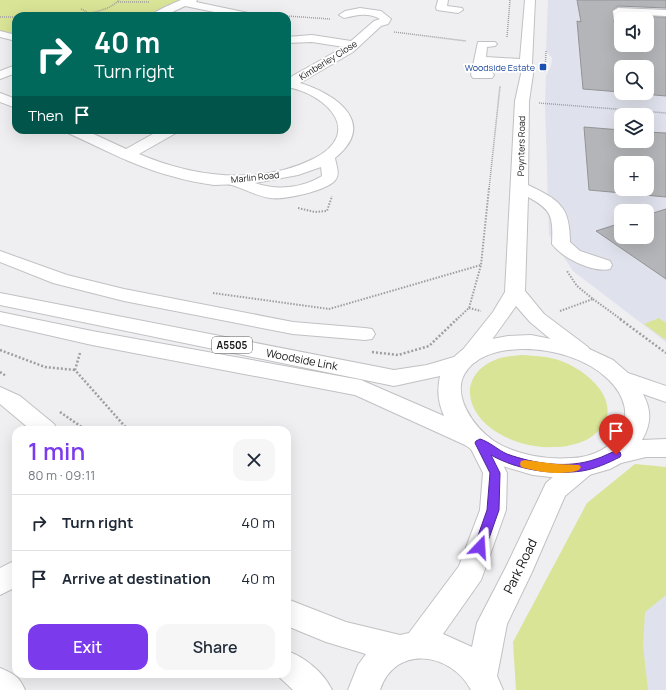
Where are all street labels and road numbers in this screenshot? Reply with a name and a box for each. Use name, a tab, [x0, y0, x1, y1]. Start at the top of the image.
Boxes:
street label: Kimberley Close	[296, 37, 360, 83]
street label: Poynters Road	[514, 116, 528, 176]
street label: Marlin Road	[230, 168, 280, 186]
road number: A5505	[212, 337, 252, 353]
street label: Woodside Link	[265, 345, 340, 373]
street label: Park Road	[499, 535, 541, 597]

